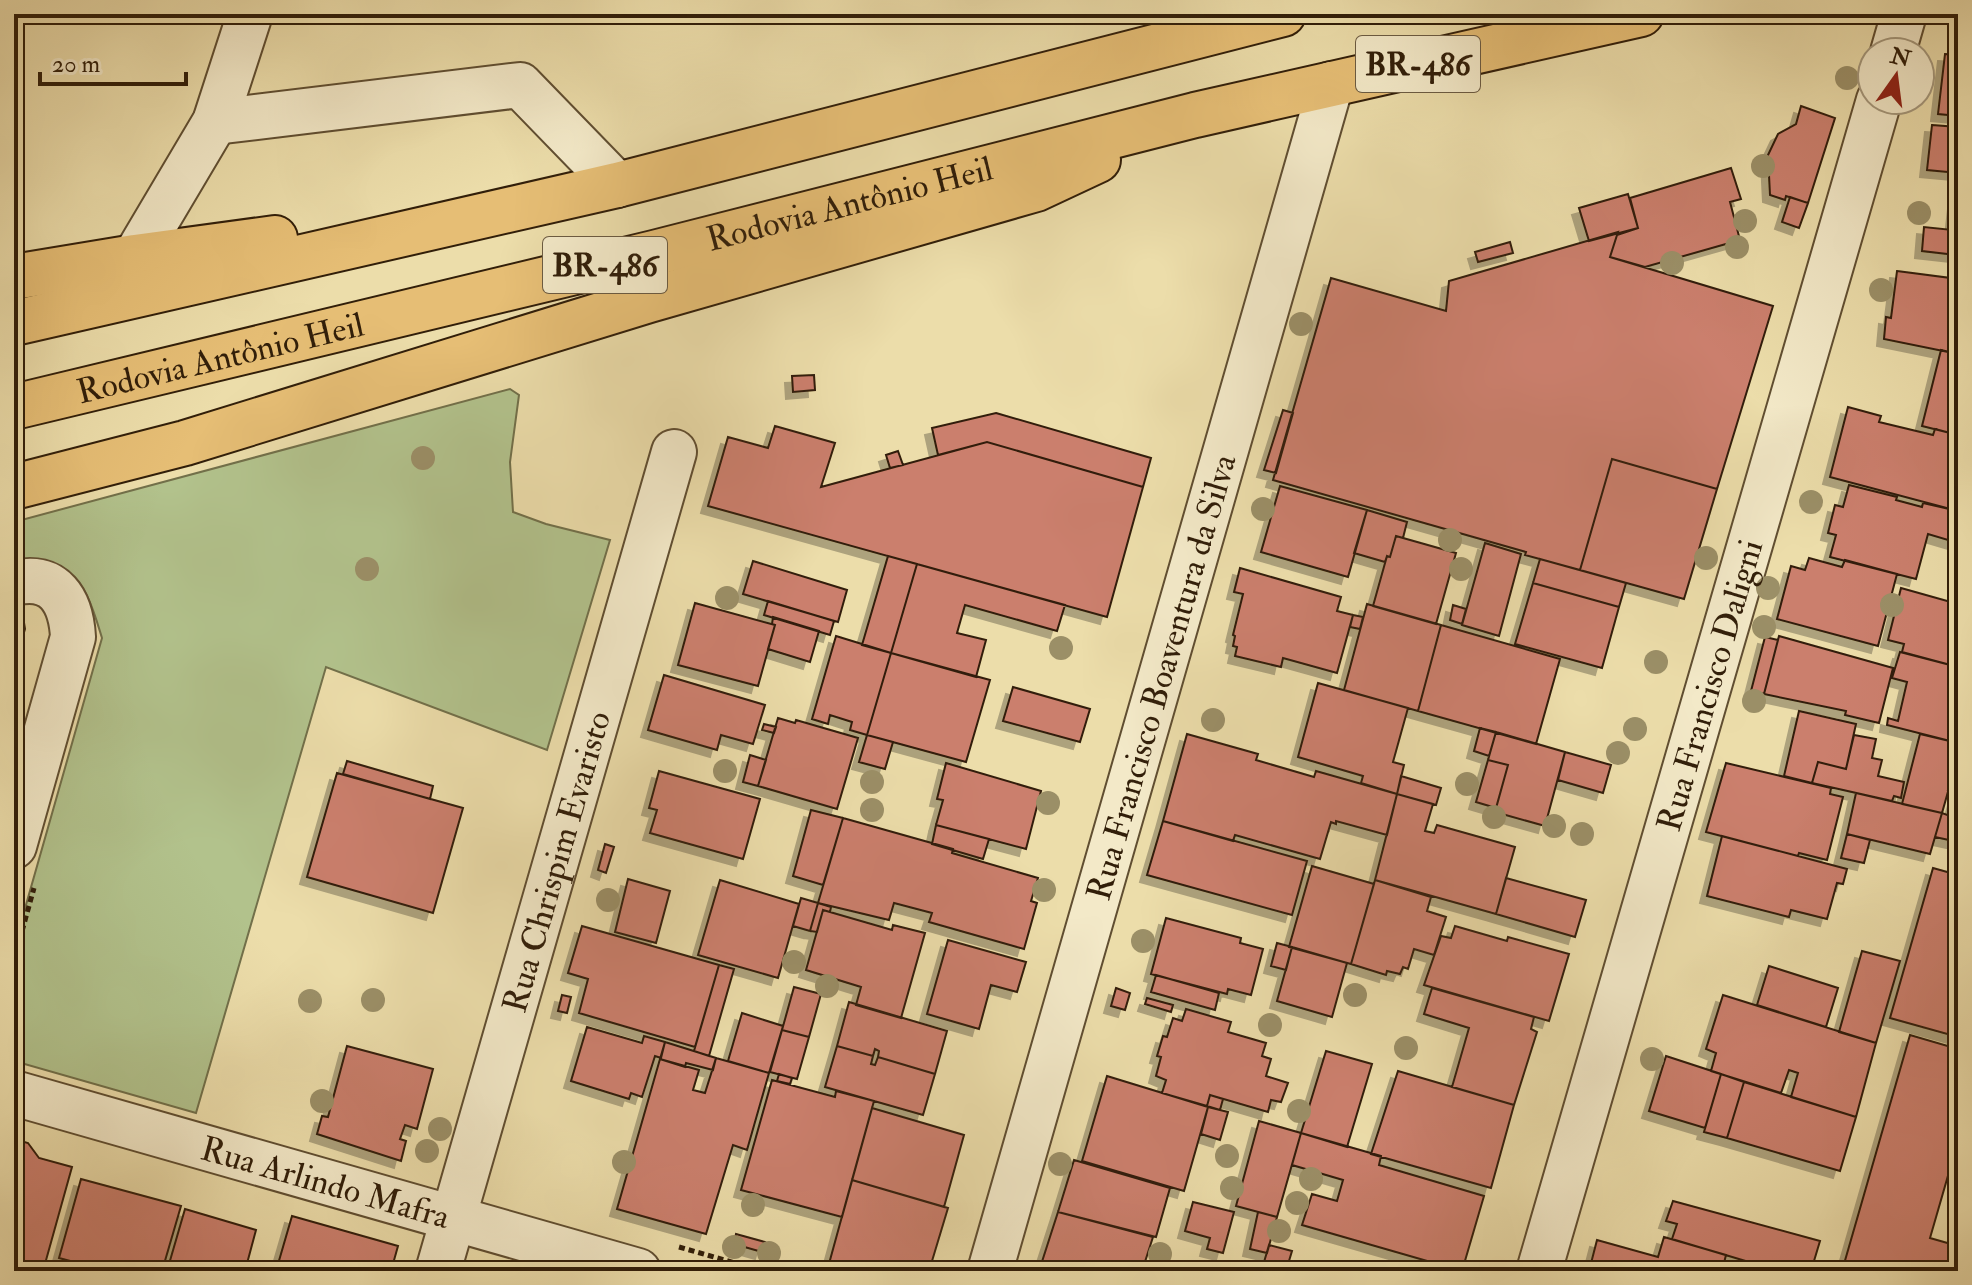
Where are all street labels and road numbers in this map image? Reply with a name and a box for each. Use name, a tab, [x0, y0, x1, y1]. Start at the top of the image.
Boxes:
road number: BR-486	[1356, 36, 1480, 92]
street label: Rodovia Antônio Heil	[702, 147, 998, 262]
road number: BR-486	[543, 237, 667, 293]
street label: Rodovia Antônio Heil	[73, 304, 369, 414]
street label: Rua Francisco Boaventura da Silva	[1078, 448, 1247, 905]
street label: Rua Francisco Daligni	[1648, 535, 1773, 836]
street label: Rua Chrispim Evaristo	[494, 706, 621, 1018]
street label: Rua Arlindo Mafra	[196, 1127, 455, 1239]

